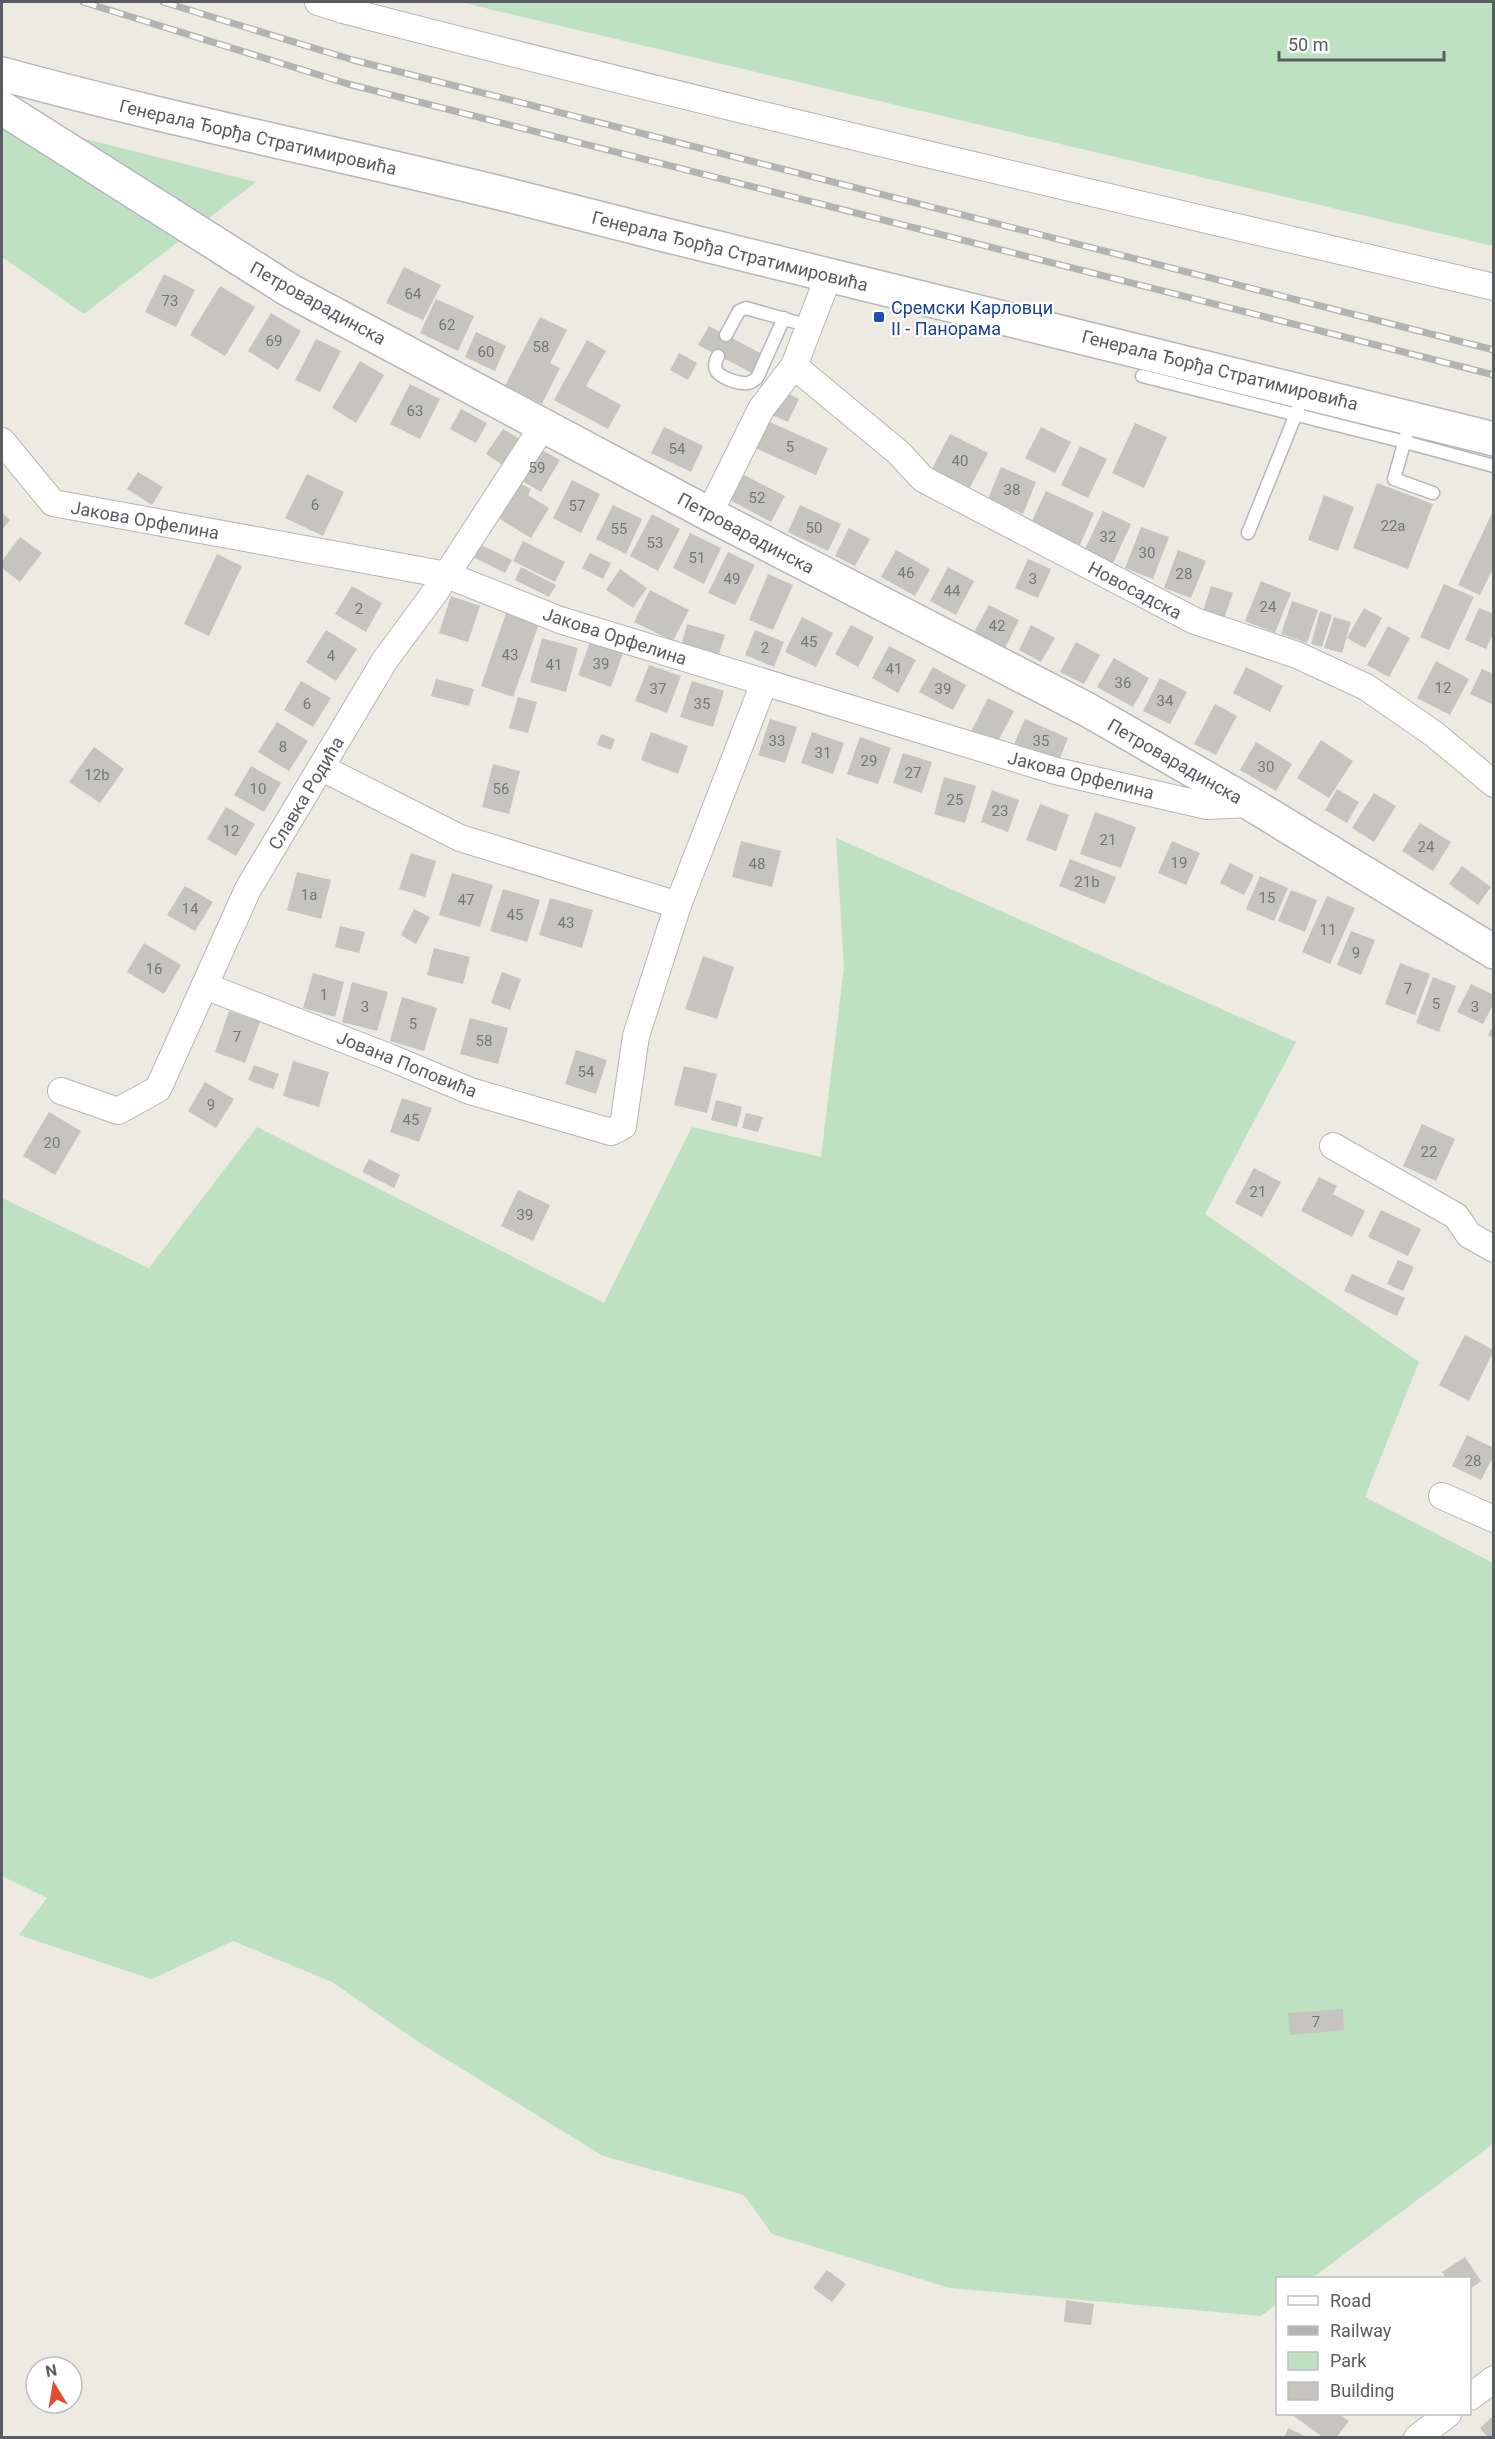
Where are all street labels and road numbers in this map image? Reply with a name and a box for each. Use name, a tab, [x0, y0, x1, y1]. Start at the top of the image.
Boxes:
street label: Генерала Ђорђа Стратимировића	[117, 95, 399, 179]
street label: Генерала Ђорђа Стратимировића	[590, 206, 870, 296]
street label: Петроварадинска	[246, 257, 390, 349]
street label: Генерала Ђорђа Стратимировића	[1080, 325, 1360, 415]
street label: Петроварадинска	[674, 488, 818, 578]
street label: Јакова Орфелина	[69, 497, 221, 543]
street label: Новосадска	[1085, 557, 1185, 623]
street label: Јакова Орфелина	[540, 603, 690, 669]
street label: Петроварадинска	[1104, 714, 1246, 808]
street label: Славка Родића	[264, 733, 348, 853]
street label: Јакова Орфелина	[1006, 747, 1156, 803]
street label: Јована Поповића	[334, 1026, 480, 1102]

